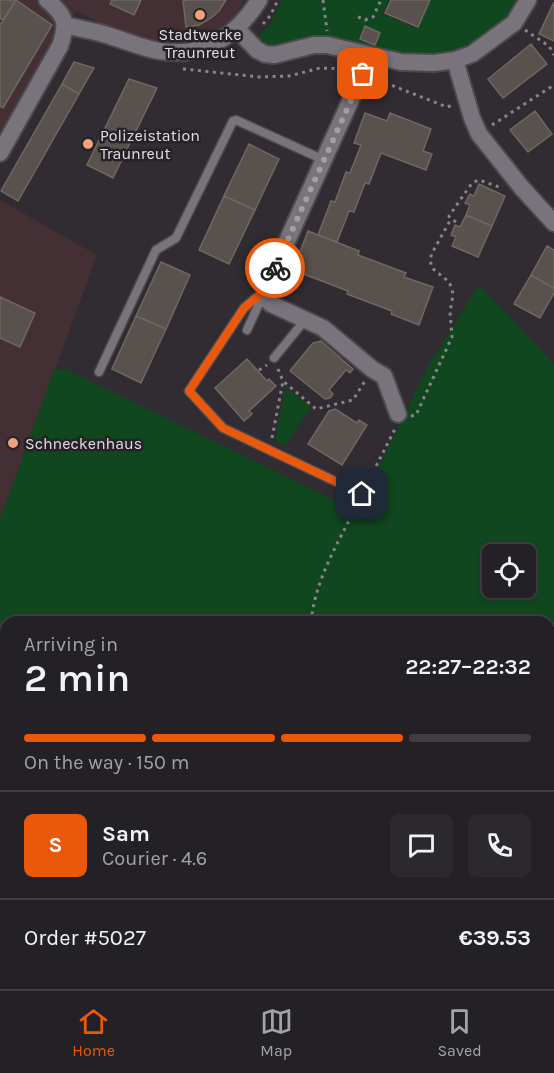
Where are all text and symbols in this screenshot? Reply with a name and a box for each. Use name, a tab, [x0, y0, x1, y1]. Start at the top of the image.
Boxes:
marker: Stadtwerke Traunreut	[193, 8, 207, 22]
place label: Stadtwerke Traunreut	[159, 25, 241, 62]
pin	[337, 48, 388, 99]
icon: bag	[346, 57, 379, 90]
place label: Polizeistation Traunreut	[100, 126, 200, 163]
marker: Polizeistation Traunreut	[81, 137, 95, 151]
courier	[245, 238, 305, 298]
icon: bike	[259, 252, 292, 285]
place label: Schneckenhaus	[25, 434, 142, 453]
marker: Schneckenhaus	[6, 436, 20, 450]
pin	[336, 468, 387, 519]
icon: home	[345, 477, 378, 510]
map controls	[482, 544, 536, 598]
button: locate	[482, 544, 536, 598]
text: Arriving in	[24, 633, 118, 656]
text: 22:27–22:32	[405, 654, 531, 680]
text: 2 min	[24, 655, 130, 701]
text: On the way · 150 m	[24, 751, 189, 774]
button: chat	[390, 814, 453, 877]
button: phone	[468, 814, 531, 877]
text: Sam	[102, 821, 150, 847]
text: S	[48, 832, 63, 858]
text: Courier · 4.6	[102, 847, 207, 870]
text: Order #5027	[24, 925, 146, 951]
text: €39.53	[459, 925, 531, 951]
tab: Home	[72, 1005, 115, 1060]
tab: Map	[260, 1005, 293, 1060]
tab: Saved	[437, 1005, 482, 1060]

